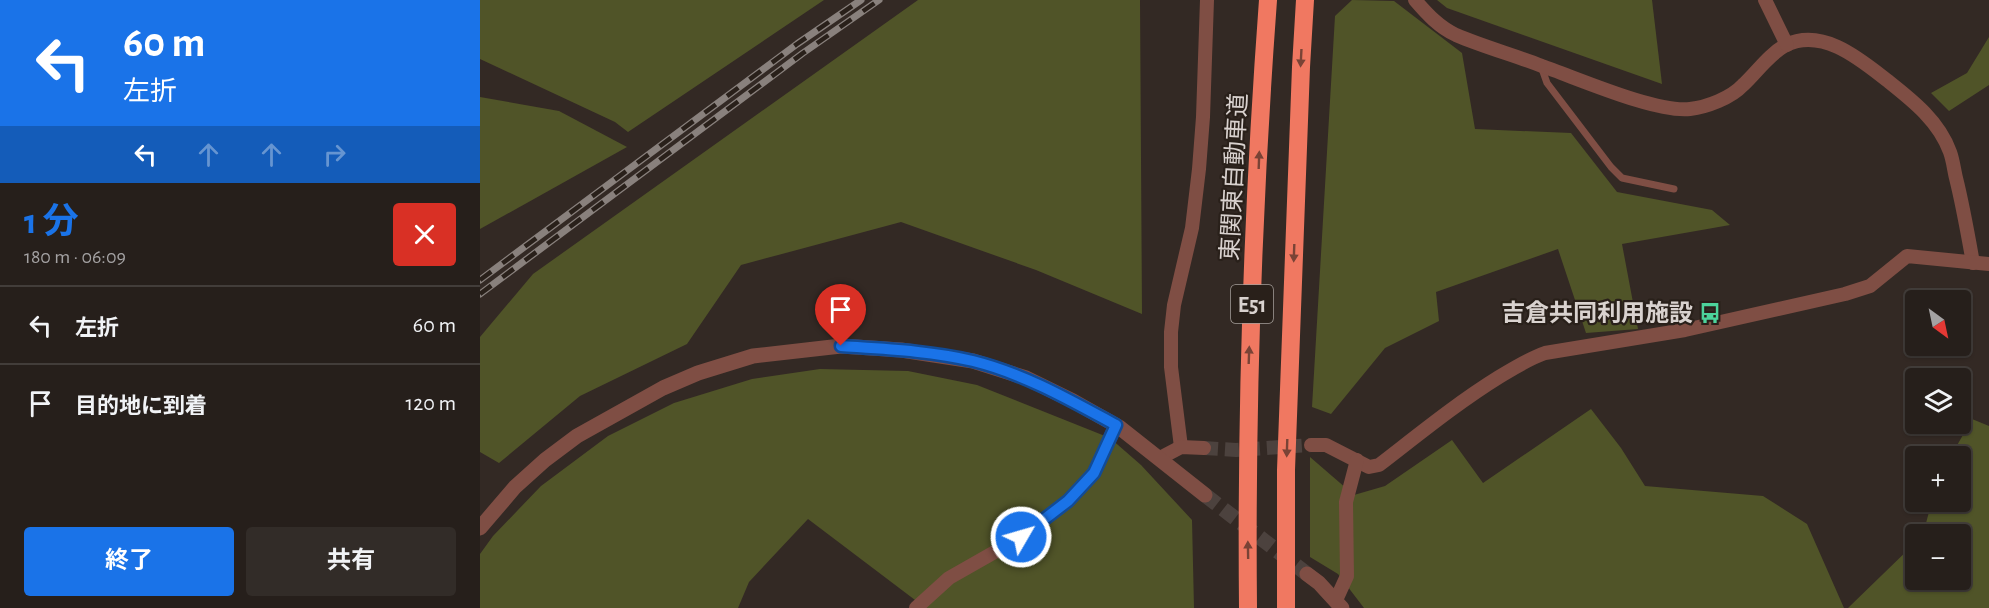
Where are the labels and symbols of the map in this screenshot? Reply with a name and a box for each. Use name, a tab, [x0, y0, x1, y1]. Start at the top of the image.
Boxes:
one-way arrow	[1296, 49, 1306, 68]
street label: 東関東自動車道	[1217, 92, 1251, 262]
one-way arrow	[1254, 150, 1263, 169]
one-way arrow	[1289, 244, 1298, 263]
pin	[815, 284, 866, 346]
road number: E51	[1231, 285, 1273, 323]
north arrow	[1905, 290, 1971, 356]
place label: 吉倉共同利用施設	[1501, 300, 1693, 326]
bus stop icon: 吉倉共同利用施設	[1698, 301, 1722, 325]
one-way arrow	[1244, 345, 1254, 364]
one-way arrow	[1282, 439, 1292, 458]
position arrow	[989, 505, 1053, 569]
one-way arrow	[1243, 540, 1253, 559]

